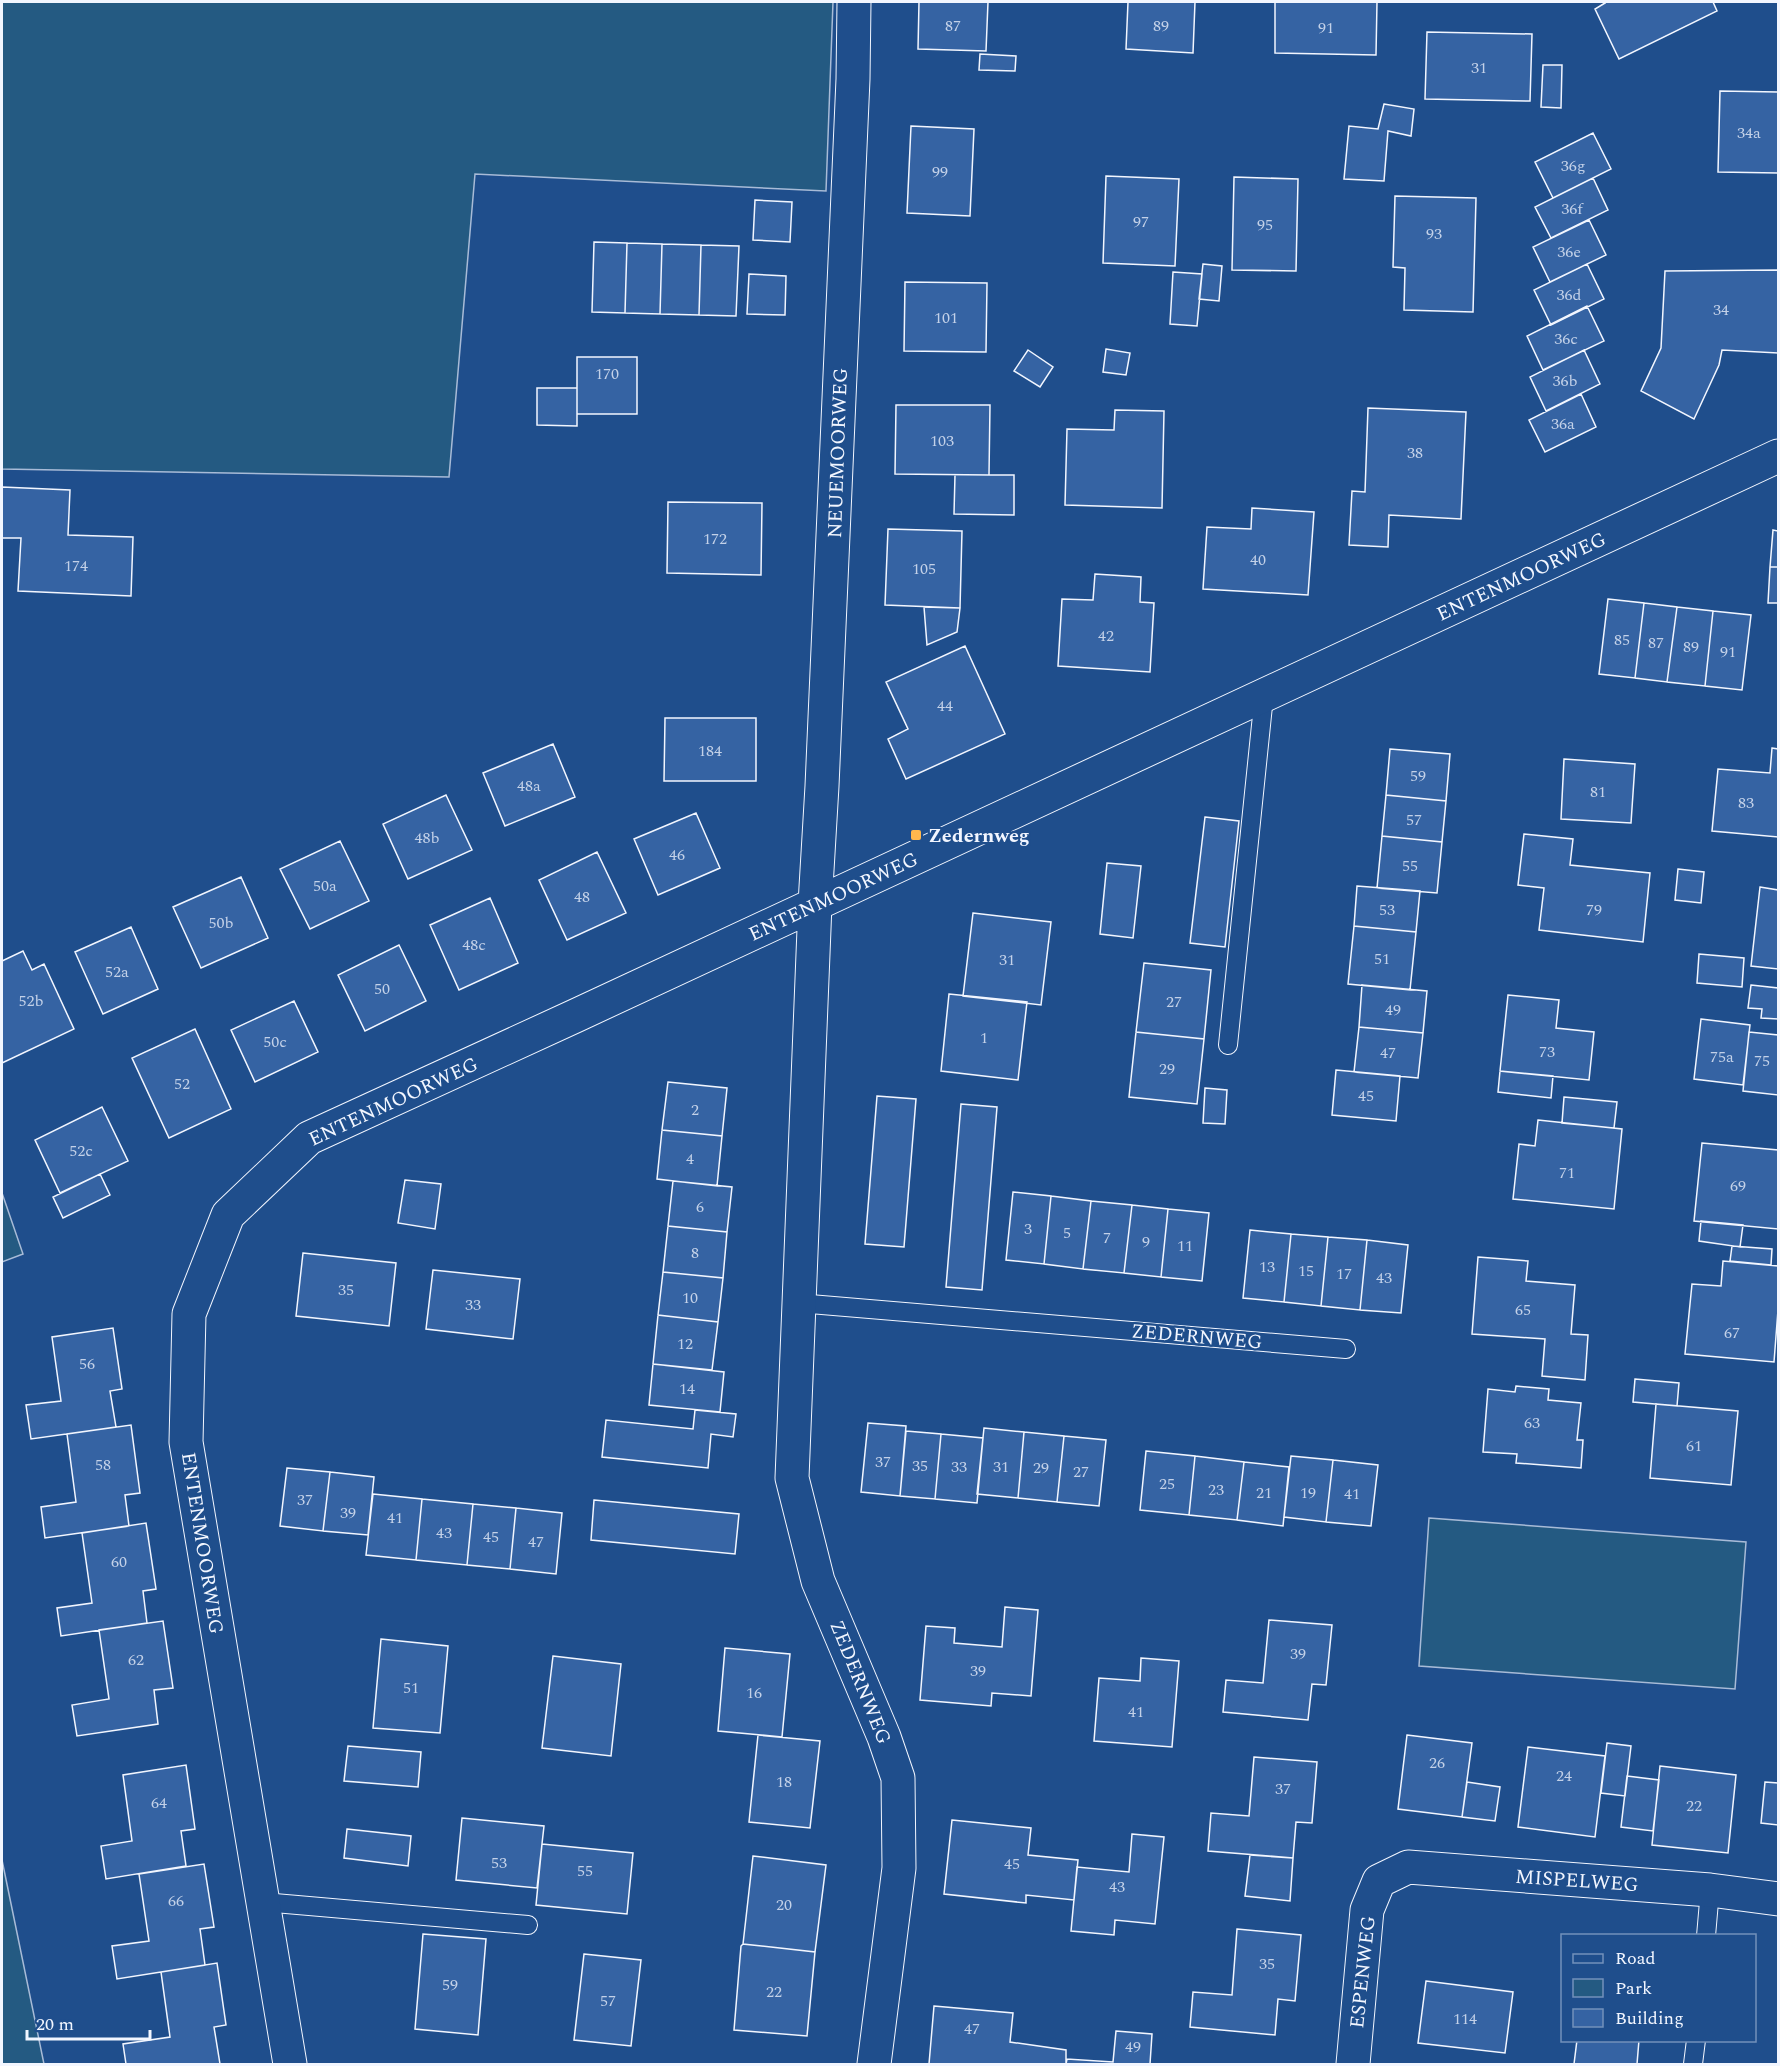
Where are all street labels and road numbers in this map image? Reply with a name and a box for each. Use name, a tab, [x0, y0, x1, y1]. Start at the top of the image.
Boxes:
street label: NEUEMOORWEG	[820, 367, 856, 539]
street label: ENTENMOORWEG	[1432, 524, 1611, 629]
street label: ENTENMOORWEG	[744, 844, 923, 949]
street label: ENTENMOORWEG	[304, 1049, 483, 1154]
street label: ZEDERNWEG	[1130, 1316, 1264, 1358]
street label: ENTENMOORWEG	[173, 1450, 231, 1636]
street label: ZEDERNWEG	[822, 1616, 899, 1749]
street label: MISPELWEG	[1514, 1862, 1640, 1900]
street label: ESPENWEG	[1342, 1914, 1384, 2030]

